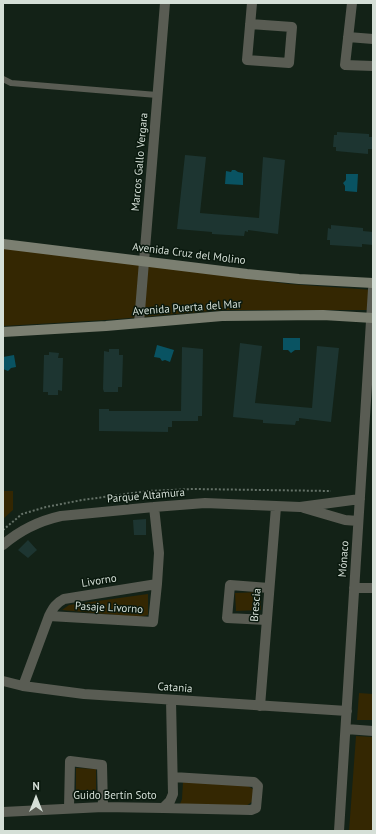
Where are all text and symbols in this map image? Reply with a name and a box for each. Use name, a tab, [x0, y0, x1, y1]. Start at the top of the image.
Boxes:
street label: Marcos Gallo Vergara	[129, 112, 151, 212]
street label: Avenida Cruz del Molino	[132, 241, 246, 267]
street label: Avenida Puerta del Mar	[132, 298, 242, 318]
street label: Parque Altamura	[106, 486, 186, 506]
street label: Mónaco	[336, 540, 352, 578]
street label: Livorno	[81, 572, 117, 590]
street label: Brescia	[248, 588, 264, 622]
street label: Pasaje Livorno	[75, 600, 143, 616]
street label: Catania	[157, 680, 193, 696]
north arrow	[16, 778, 56, 818]
text: N	[32, 779, 40, 793]
street label: Guido Bertín Soto	[73, 789, 157, 803]

